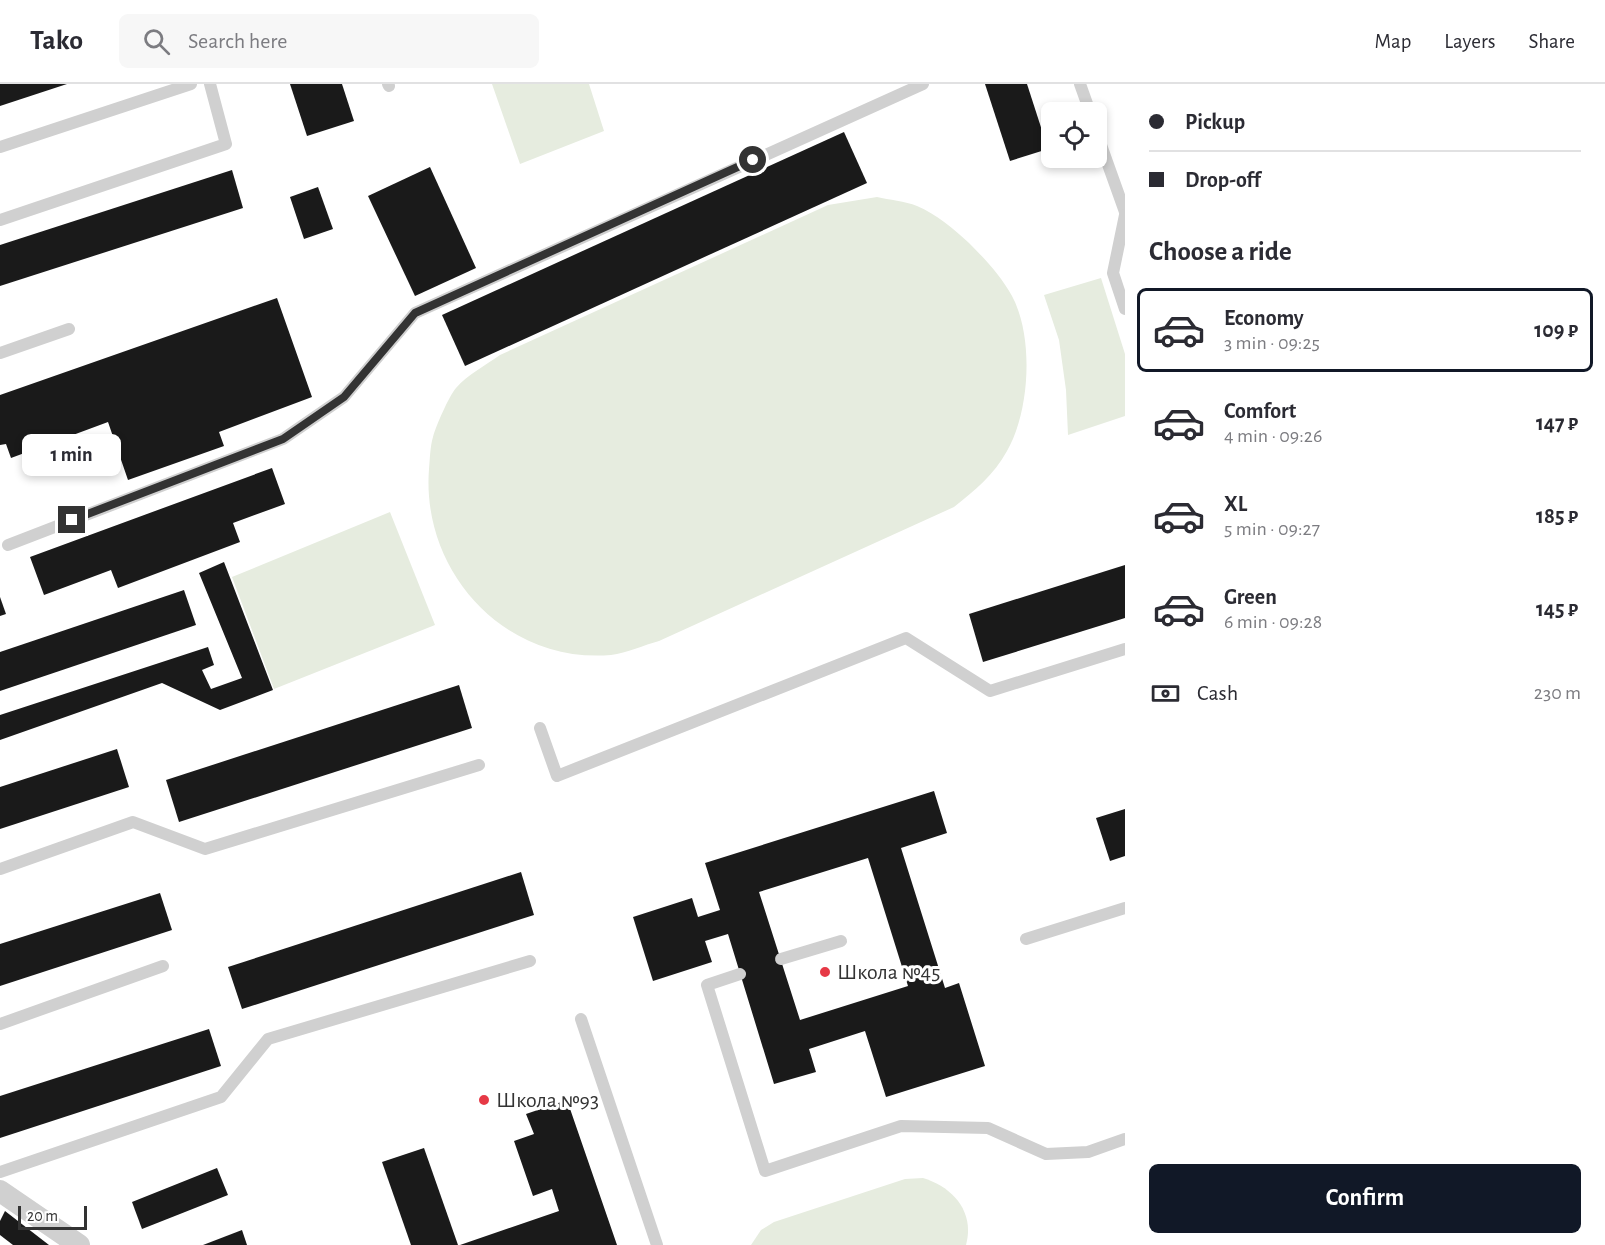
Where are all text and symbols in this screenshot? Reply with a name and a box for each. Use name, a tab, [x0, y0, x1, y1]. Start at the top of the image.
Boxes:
search box	[119, 14, 539, 68]
icon: search	[140, 25, 173, 58]
text: Tako	[30, 27, 83, 55]
text: Search here	[188, 30, 288, 52]
text: Map	[1375, 31, 1411, 52]
text: Layers	[1444, 31, 1495, 52]
text: Share	[1528, 31, 1575, 52]
map controls	[1041, 102, 1107, 168]
button: locate	[1041, 102, 1107, 168]
text: Pickup	[1185, 111, 1245, 133]
route start	[739, 146, 766, 173]
text: Drop-off	[1185, 169, 1261, 191]
text: Choose a ride	[1149, 238, 1292, 265]
icon: car	[1152, 303, 1206, 357]
text: Economy	[1224, 307, 1304, 329]
text: 109 ₽	[1534, 319, 1578, 341]
text: 3 min · 09:25	[1224, 333, 1320, 353]
icon: car	[1152, 396, 1206, 450]
text: Comfort	[1224, 400, 1296, 422]
text: 147 ₽	[1536, 412, 1578, 434]
text: 4 min · 09:26	[1224, 426, 1322, 446]
callout: 1 min	[22, 433, 122, 475]
text: 1 min	[50, 445, 93, 465]
icon: car	[1152, 489, 1206, 543]
text: XL	[1224, 493, 1247, 515]
text: 185 ₽	[1536, 505, 1578, 527]
route end	[58, 506, 85, 533]
text: 5 min · 09:27	[1224, 519, 1320, 539]
icon: car	[1152, 582, 1206, 636]
text: Green	[1224, 586, 1277, 608]
text: 145 ₽	[1536, 598, 1578, 620]
text: 6 min · 09:28	[1224, 612, 1322, 632]
icon: cash	[1149, 677, 1182, 710]
text: Cash	[1197, 682, 1238, 704]
text: 230 m	[1534, 683, 1581, 703]
place label: Школа №45	[837, 961, 940, 983]
marker: Школа №45	[818, 965, 832, 979]
place label: Школа №93	[496, 1089, 599, 1111]
marker: Школа №93	[477, 1093, 491, 1107]
button: Confirm	[1149, 1164, 1581, 1233]
scale bar	[18, 1203, 87, 1230]
text: 20 m	[27, 1208, 58, 1224]

